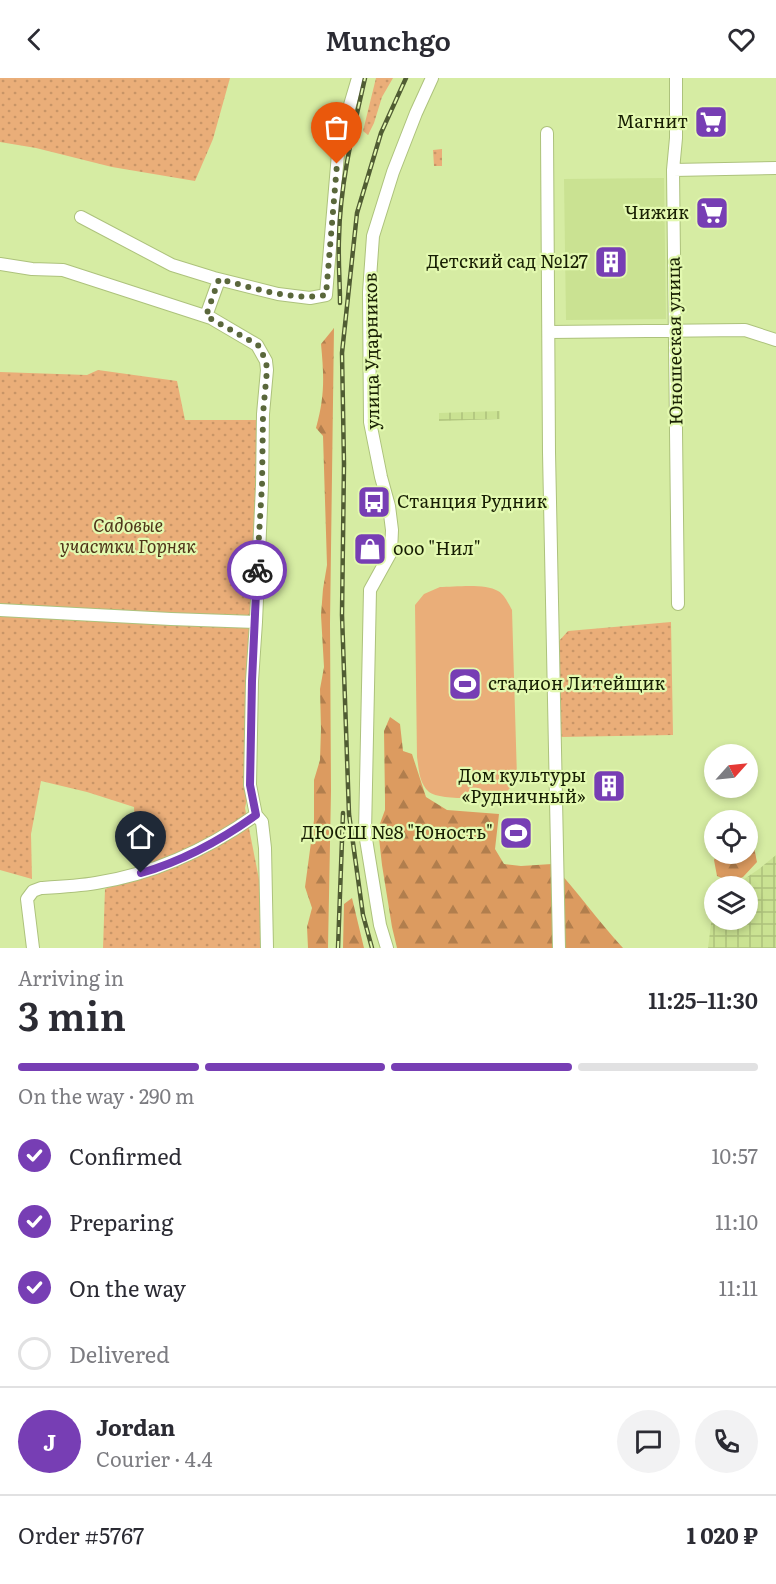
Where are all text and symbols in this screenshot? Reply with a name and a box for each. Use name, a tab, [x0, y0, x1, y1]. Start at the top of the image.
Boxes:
text: Munchgo	[325, 19, 451, 59]
icon: back	[18, 23, 51, 56]
icon: heart	[725, 23, 758, 56]
pin	[311, 102, 362, 164]
supermarket icon: Магнит	[693, 104, 729, 140]
place label: Магнит	[616, 107, 688, 134]
icon: bag	[320, 111, 353, 144]
supermarket icon: Чижик	[694, 195, 730, 231]
place label: Чижик	[625, 198, 689, 225]
building icon: Детский сад №127	[593, 244, 629, 280]
place label: Детский сад №127	[426, 247, 588, 274]
street label: Юношеская улица	[659, 256, 688, 426]
street label: улица Ударников	[356, 272, 385, 430]
bus stop icon: Станция Рудник	[356, 484, 392, 520]
place label: Станция Рудник	[397, 487, 548, 514]
park label: Садовые участки Горняк	[60, 511, 196, 559]
shop icon: ооо "Нил"	[352, 531, 388, 567]
place label: ооо "Нил"	[393, 534, 481, 561]
courier	[227, 540, 287, 600]
icon: bike	[241, 554, 274, 587]
sports icon: стадион Литейщик	[447, 666, 483, 702]
place label: стадион Литейщик	[488, 669, 666, 696]
north arrow	[704, 744, 758, 798]
map controls	[704, 744, 758, 930]
place label: Дом культуры «Рудничный»	[458, 761, 586, 809]
building icon: Дом культуры «Рудничный»	[591, 768, 627, 804]
button: locate	[704, 810, 758, 864]
pin	[115, 811, 166, 873]
sports icon: ДЮСШ №8 "Юность"	[498, 815, 534, 851]
place label: ДЮСШ №8 "Юность"	[301, 818, 493, 845]
icon: home	[124, 820, 157, 853]
button: layers	[704, 876, 758, 930]
text: Arriving in	[18, 962, 124, 992]
text: 11:25–11:30	[648, 983, 758, 1016]
text: 3 min	[18, 985, 126, 1043]
text: On the way · 290 m	[18, 1080, 194, 1110]
icon: check	[18, 1139, 51, 1172]
text: Confirmed	[69, 1139, 182, 1172]
text: 10:57	[711, 1140, 758, 1170]
icon: check	[18, 1205, 51, 1238]
text: Preparing	[69, 1205, 173, 1238]
text: 11:10	[715, 1206, 758, 1236]
icon: check	[18, 1271, 51, 1304]
text: On the way	[69, 1271, 186, 1304]
text: 11:11	[719, 1272, 758, 1302]
text: Delivered	[69, 1337, 170, 1370]
text: Jordan	[96, 1410, 175, 1443]
button: chat	[617, 1410, 680, 1473]
button: phone	[695, 1410, 758, 1473]
text: J	[43, 1425, 56, 1458]
text: Courier · 4.4	[96, 1443, 213, 1473]
text: Order #5767	[18, 1518, 144, 1551]
text: 1 020 ₽	[687, 1518, 758, 1551]

